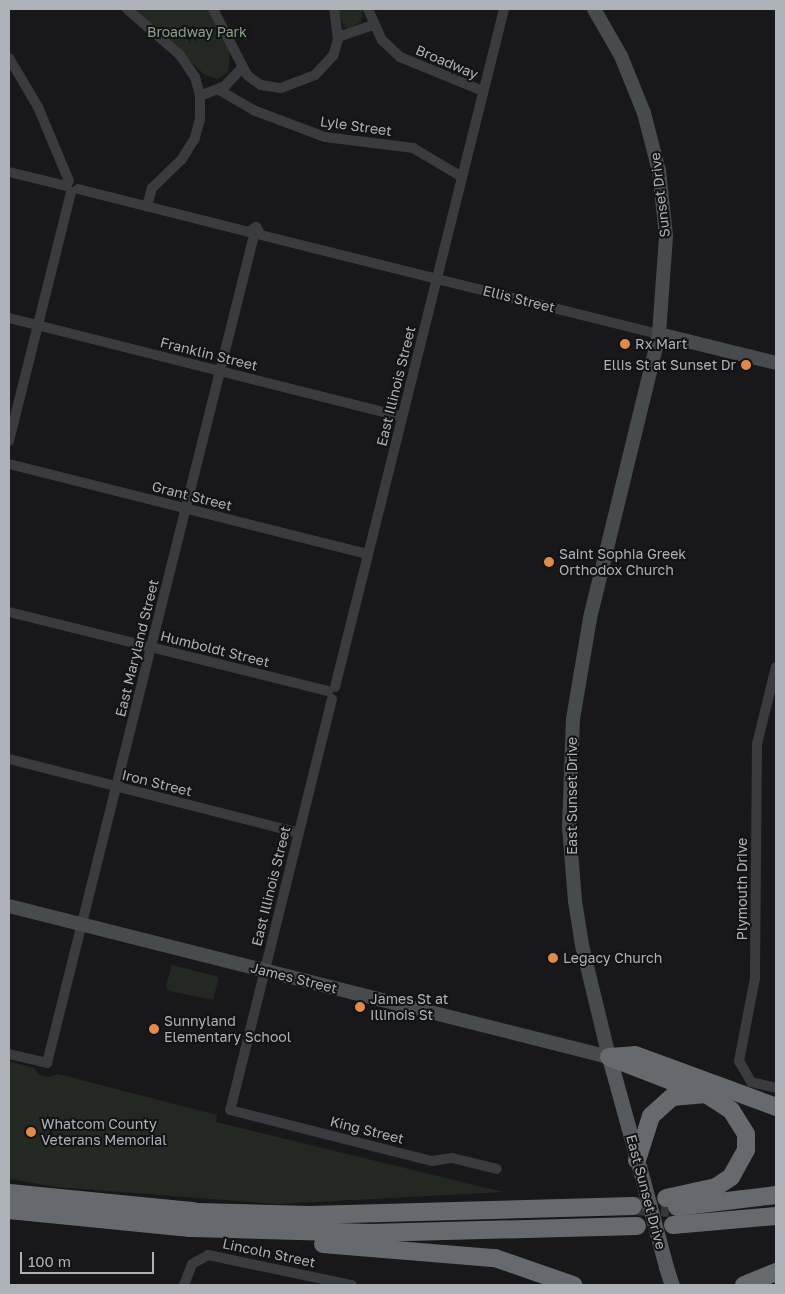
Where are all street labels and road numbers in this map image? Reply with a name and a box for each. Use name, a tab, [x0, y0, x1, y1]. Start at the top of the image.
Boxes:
street label: Broadway	[413, 41, 481, 83]
street label: Lyle Street	[319, 113, 393, 139]
street label: Sunset Drive	[646, 152, 674, 238]
street label: Ellis Street	[481, 282, 557, 316]
street label: East Illinois Street	[373, 324, 419, 448]
street label: Franklin Street	[159, 334, 259, 374]
street label: Grant Street	[150, 478, 234, 514]
street label: East Maryland Street	[112, 578, 162, 718]
street label: Humboldt Street	[159, 627, 271, 671]
street label: East Sunset Drive	[564, 737, 580, 855]
street label: Iron Street	[120, 766, 194, 800]
street label: East Illinois Street	[248, 824, 294, 948]
street label: Plymouth Drive	[734, 838, 750, 940]
street label: James Street	[249, 959, 339, 997]
street label: King Street	[328, 1113, 406, 1147]
street label: East Sunset Drive	[623, 1133, 669, 1251]
street label: Lincoln Street	[221, 1235, 317, 1271]

